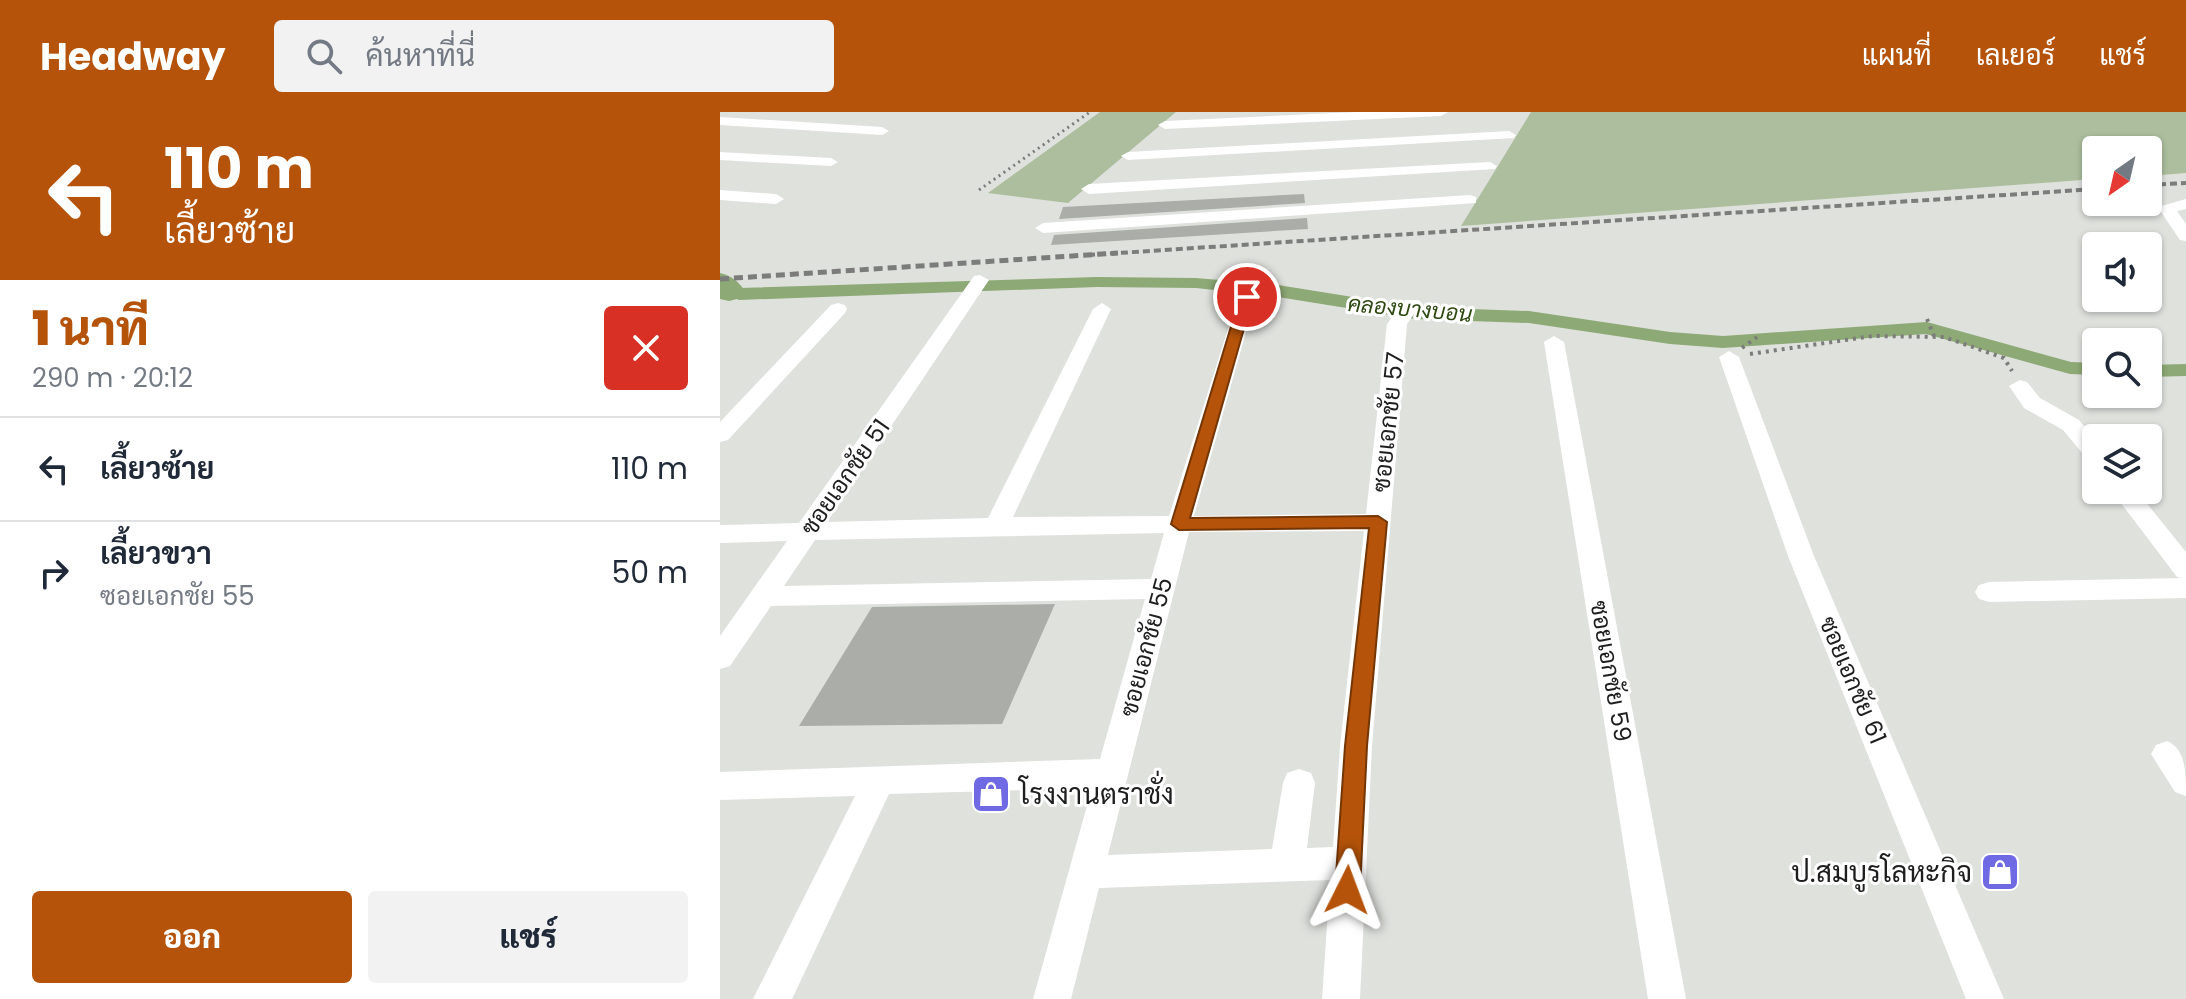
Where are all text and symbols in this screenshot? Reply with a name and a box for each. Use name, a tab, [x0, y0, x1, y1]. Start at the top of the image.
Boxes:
search box	[274, 20, 834, 92]
text: Headway	[40, 30, 226, 83]
icon: search	[302, 34, 346, 78]
text: ค้นหาที่นี่	[366, 34, 475, 77]
text: แผนที่	[1862, 36, 1932, 75]
text: เลเยอร์	[1976, 36, 2055, 75]
text: แชร์	[2099, 36, 2146, 75]
text: 110 m	[164, 129, 314, 208]
north arrow	[2082, 136, 2162, 216]
map controls	[2082, 136, 2162, 504]
icon: left	[32, 144, 136, 248]
text: เลี้ยวซ้าย	[164, 205, 295, 256]
button: sound	[2082, 232, 2162, 312]
pin	[1213, 263, 1281, 331]
icon: arrive	[1225, 275, 1269, 319]
water label: คลองบางบอน	[1346, 288, 1474, 330]
text: 1 นาที	[32, 295, 149, 362]
button: close	[604, 306, 688, 390]
button: search	[2082, 328, 2162, 408]
street label: ซอยเอกชัย 57	[1364, 350, 1412, 494]
text: 290 m · 20:12	[32, 360, 193, 396]
street label: ซอยเอกชัย 51	[793, 412, 897, 542]
button: layers	[2082, 424, 2162, 504]
icon: left	[32, 447, 76, 491]
text: เลี้ยวซ้าย	[100, 447, 214, 490]
text: 110 m	[611, 447, 688, 490]
text: เลี้ยวขวา	[100, 532, 212, 575]
icon: right	[32, 551, 76, 595]
text: 50 m	[611, 551, 688, 594]
street label: ซอยเอกชัย 55	[1112, 574, 1180, 720]
text: ซอยเอกชัย 55	[100, 578, 255, 614]
street label: ซอยเอกชัย 59	[1582, 598, 1640, 744]
street label: ซอยเอกชัย 61	[1811, 611, 1895, 749]
place label: โรงงานตราชั่ง	[1017, 770, 1174, 814]
shop icon: โรงงานตราชั่ง	[970, 773, 1012, 815]
position arrow	[1305, 848, 1389, 932]
shop icon: ป.สมบูรโลหะกิจ	[1979, 851, 2021, 893]
place label: ป.สมบูรโลหะกิจ	[1791, 853, 1972, 892]
button: ออก	[32, 891, 352, 983]
button: แชร์	[368, 891, 688, 983]

